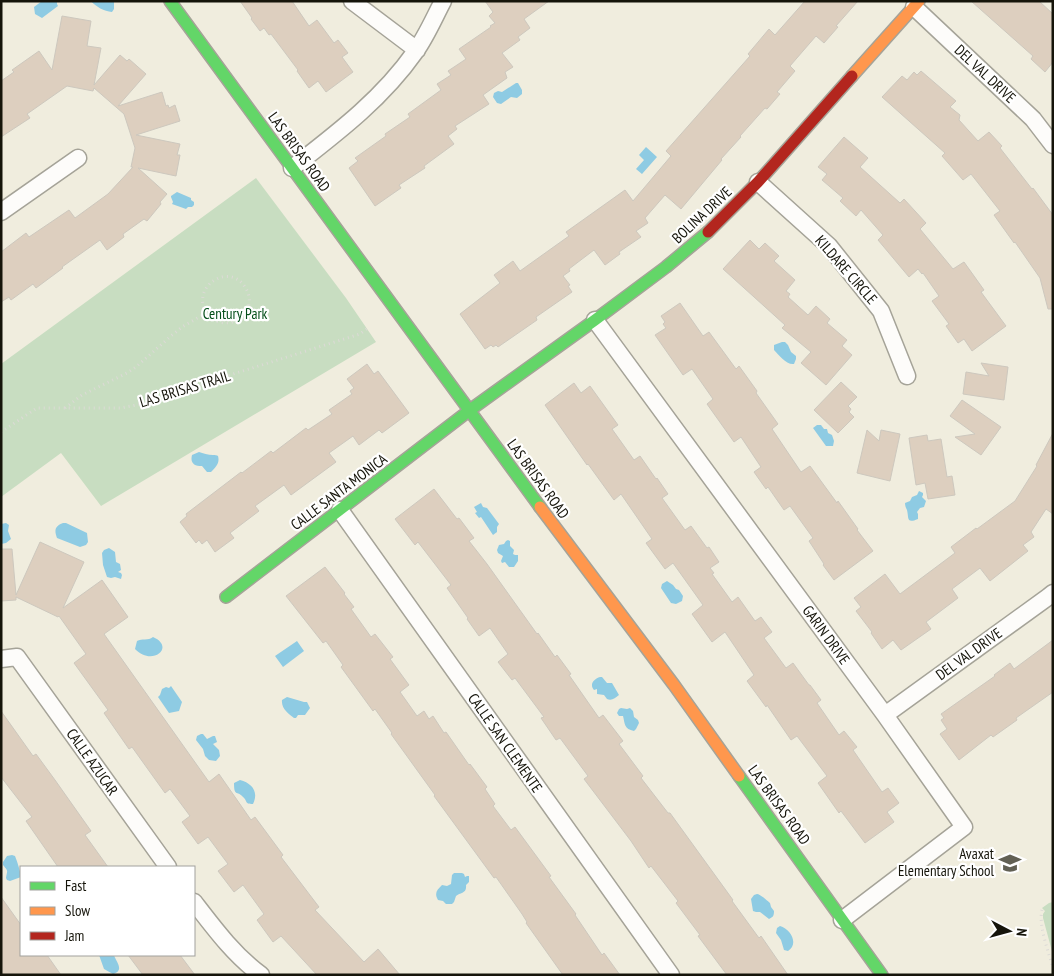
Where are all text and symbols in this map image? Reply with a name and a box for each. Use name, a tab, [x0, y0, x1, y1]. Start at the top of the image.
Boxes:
street label: DEL VAL DRIVE	[951, 40, 1020, 107]
street label: LAS BRISAS ROAD	[264, 108, 335, 195]
street label: BOLINA DRIVE	[668, 182, 736, 247]
street label: KILDARE CIRCLE	[811, 231, 882, 308]
park label: Century Park	[203, 304, 268, 323]
street label: LAS BRISAS TRAIL	[137, 365, 233, 411]
street label: LAS BRISAS ROAD	[503, 435, 574, 522]
street label: CALLE SANTA MONICA	[287, 449, 391, 534]
street label: GARIN DRIVE	[799, 601, 854, 668]
street label: DEL VAL DRIVE	[932, 623, 1005, 684]
street label: CALLE SAN CLEMENTE	[464, 689, 547, 796]
street label: CALLE AZUCAR	[62, 725, 122, 799]
street label: LAS BRISAS ROAD	[744, 761, 815, 848]
place label: Avaxat Elementary School	[898, 844, 995, 880]
school or university icon: Avaxat Elementary School	[997, 850, 1023, 876]
legend	[20, 866, 195, 956]
text: Fast	[65, 876, 86, 895]
text: Slow	[65, 901, 90, 920]
north arrow	[984, 906, 1034, 956]
text: Jam	[64, 926, 84, 945]
text: N	[1013, 928, 1031, 937]

